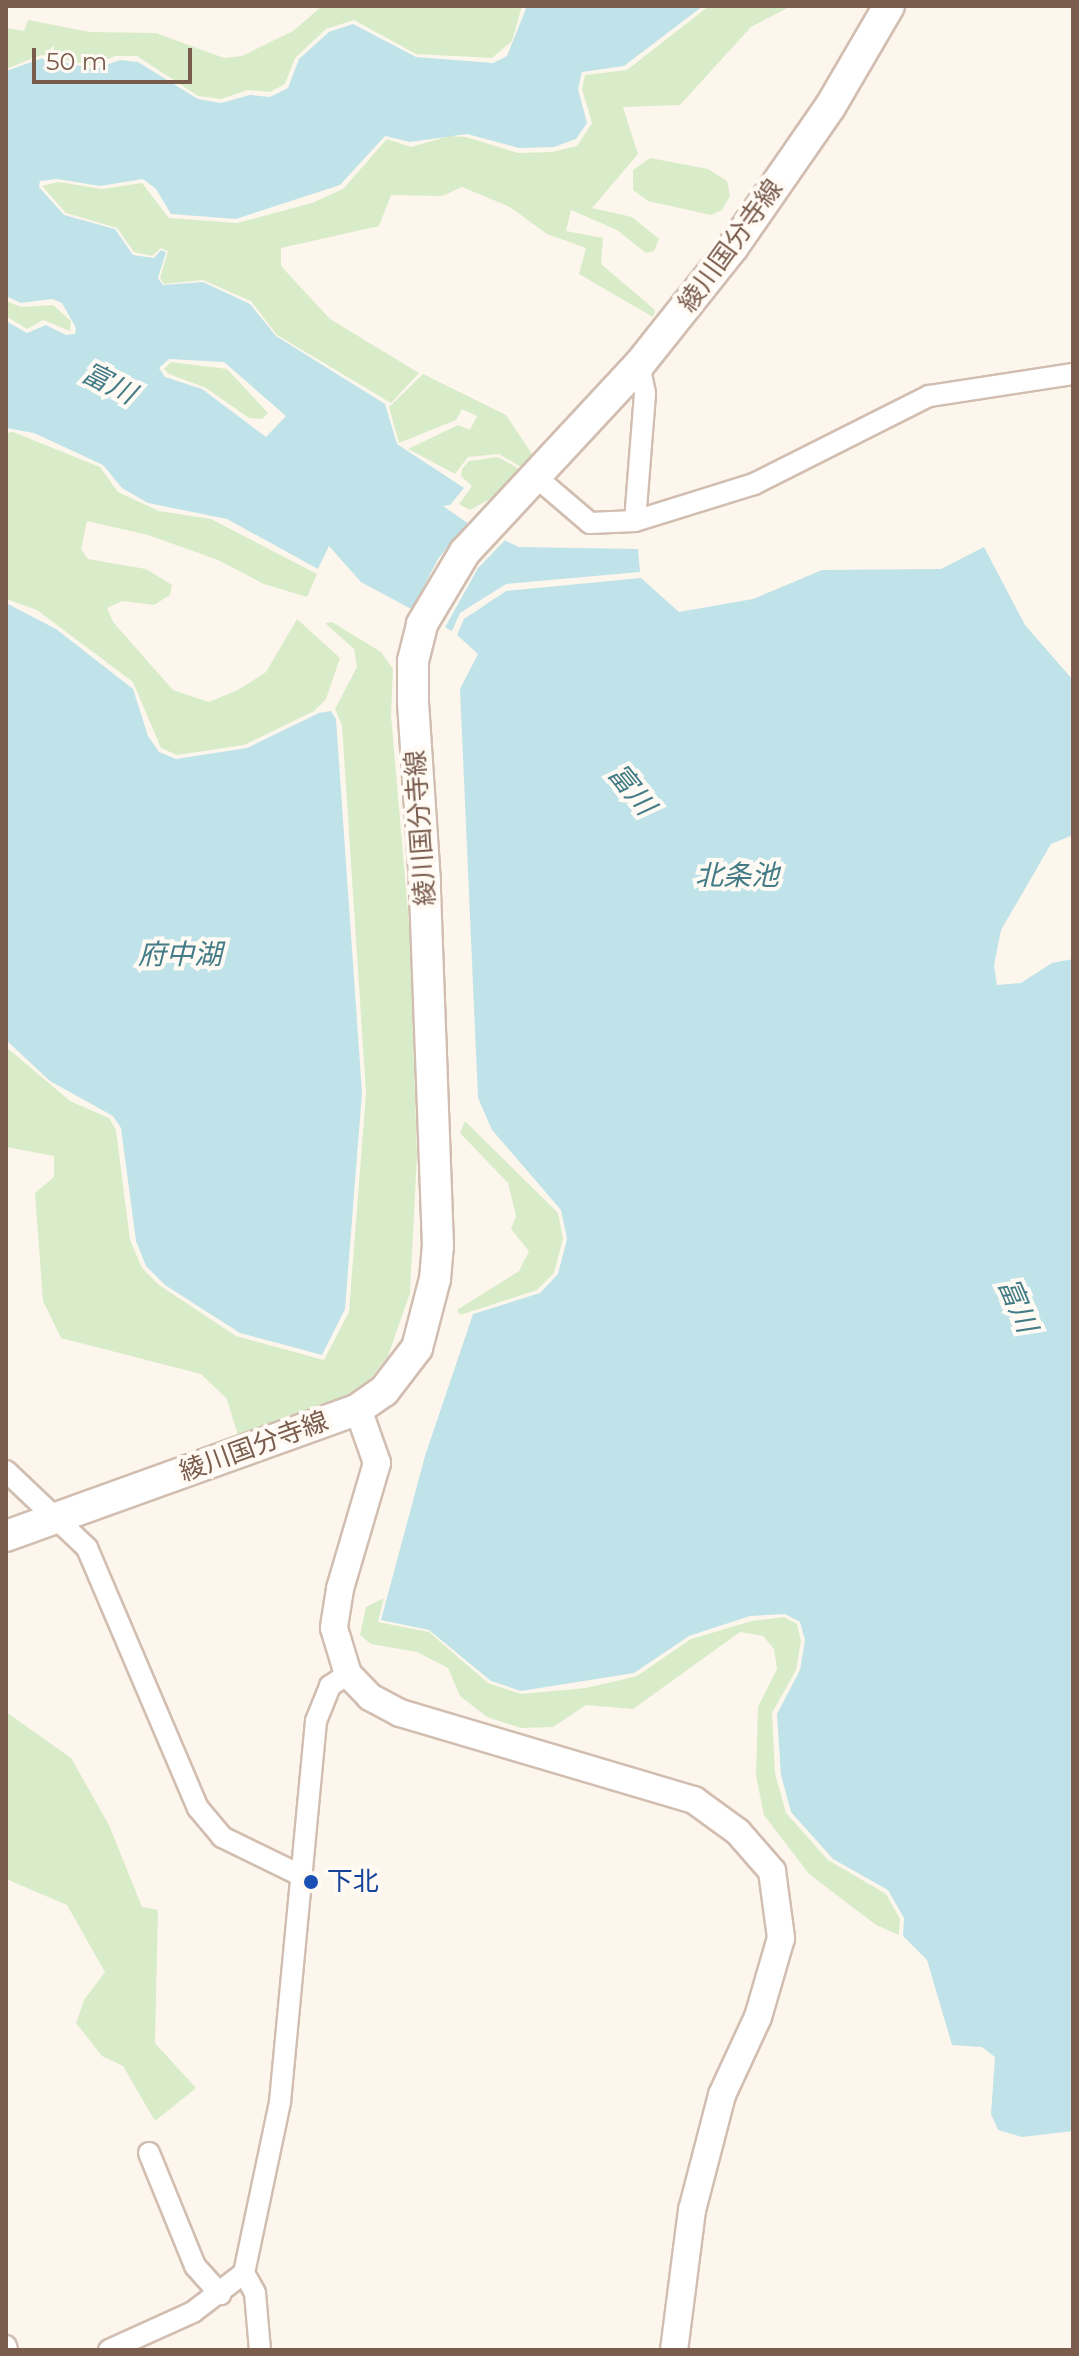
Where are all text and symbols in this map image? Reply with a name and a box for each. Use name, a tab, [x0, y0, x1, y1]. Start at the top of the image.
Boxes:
scale bar	[36, 32, 196, 82]
text: 50 m	[46, 47, 107, 76]
street label: 綾川国分寺線	[673, 174, 789, 318]
water label: 富川	[76, 355, 142, 411]
street label: 綾川国分寺線	[400, 749, 442, 907]
water label: 富川	[601, 757, 663, 821]
water label: 北条池	[695, 858, 779, 892]
water label: 府中湖	[138, 937, 222, 971]
water label: 富川	[992, 1273, 1044, 1337]
street label: 綾川国分寺線	[175, 1406, 333, 1488]
place label: 下北	[327, 1866, 379, 1898]
marker: 下北	[302, 1873, 320, 1891]

